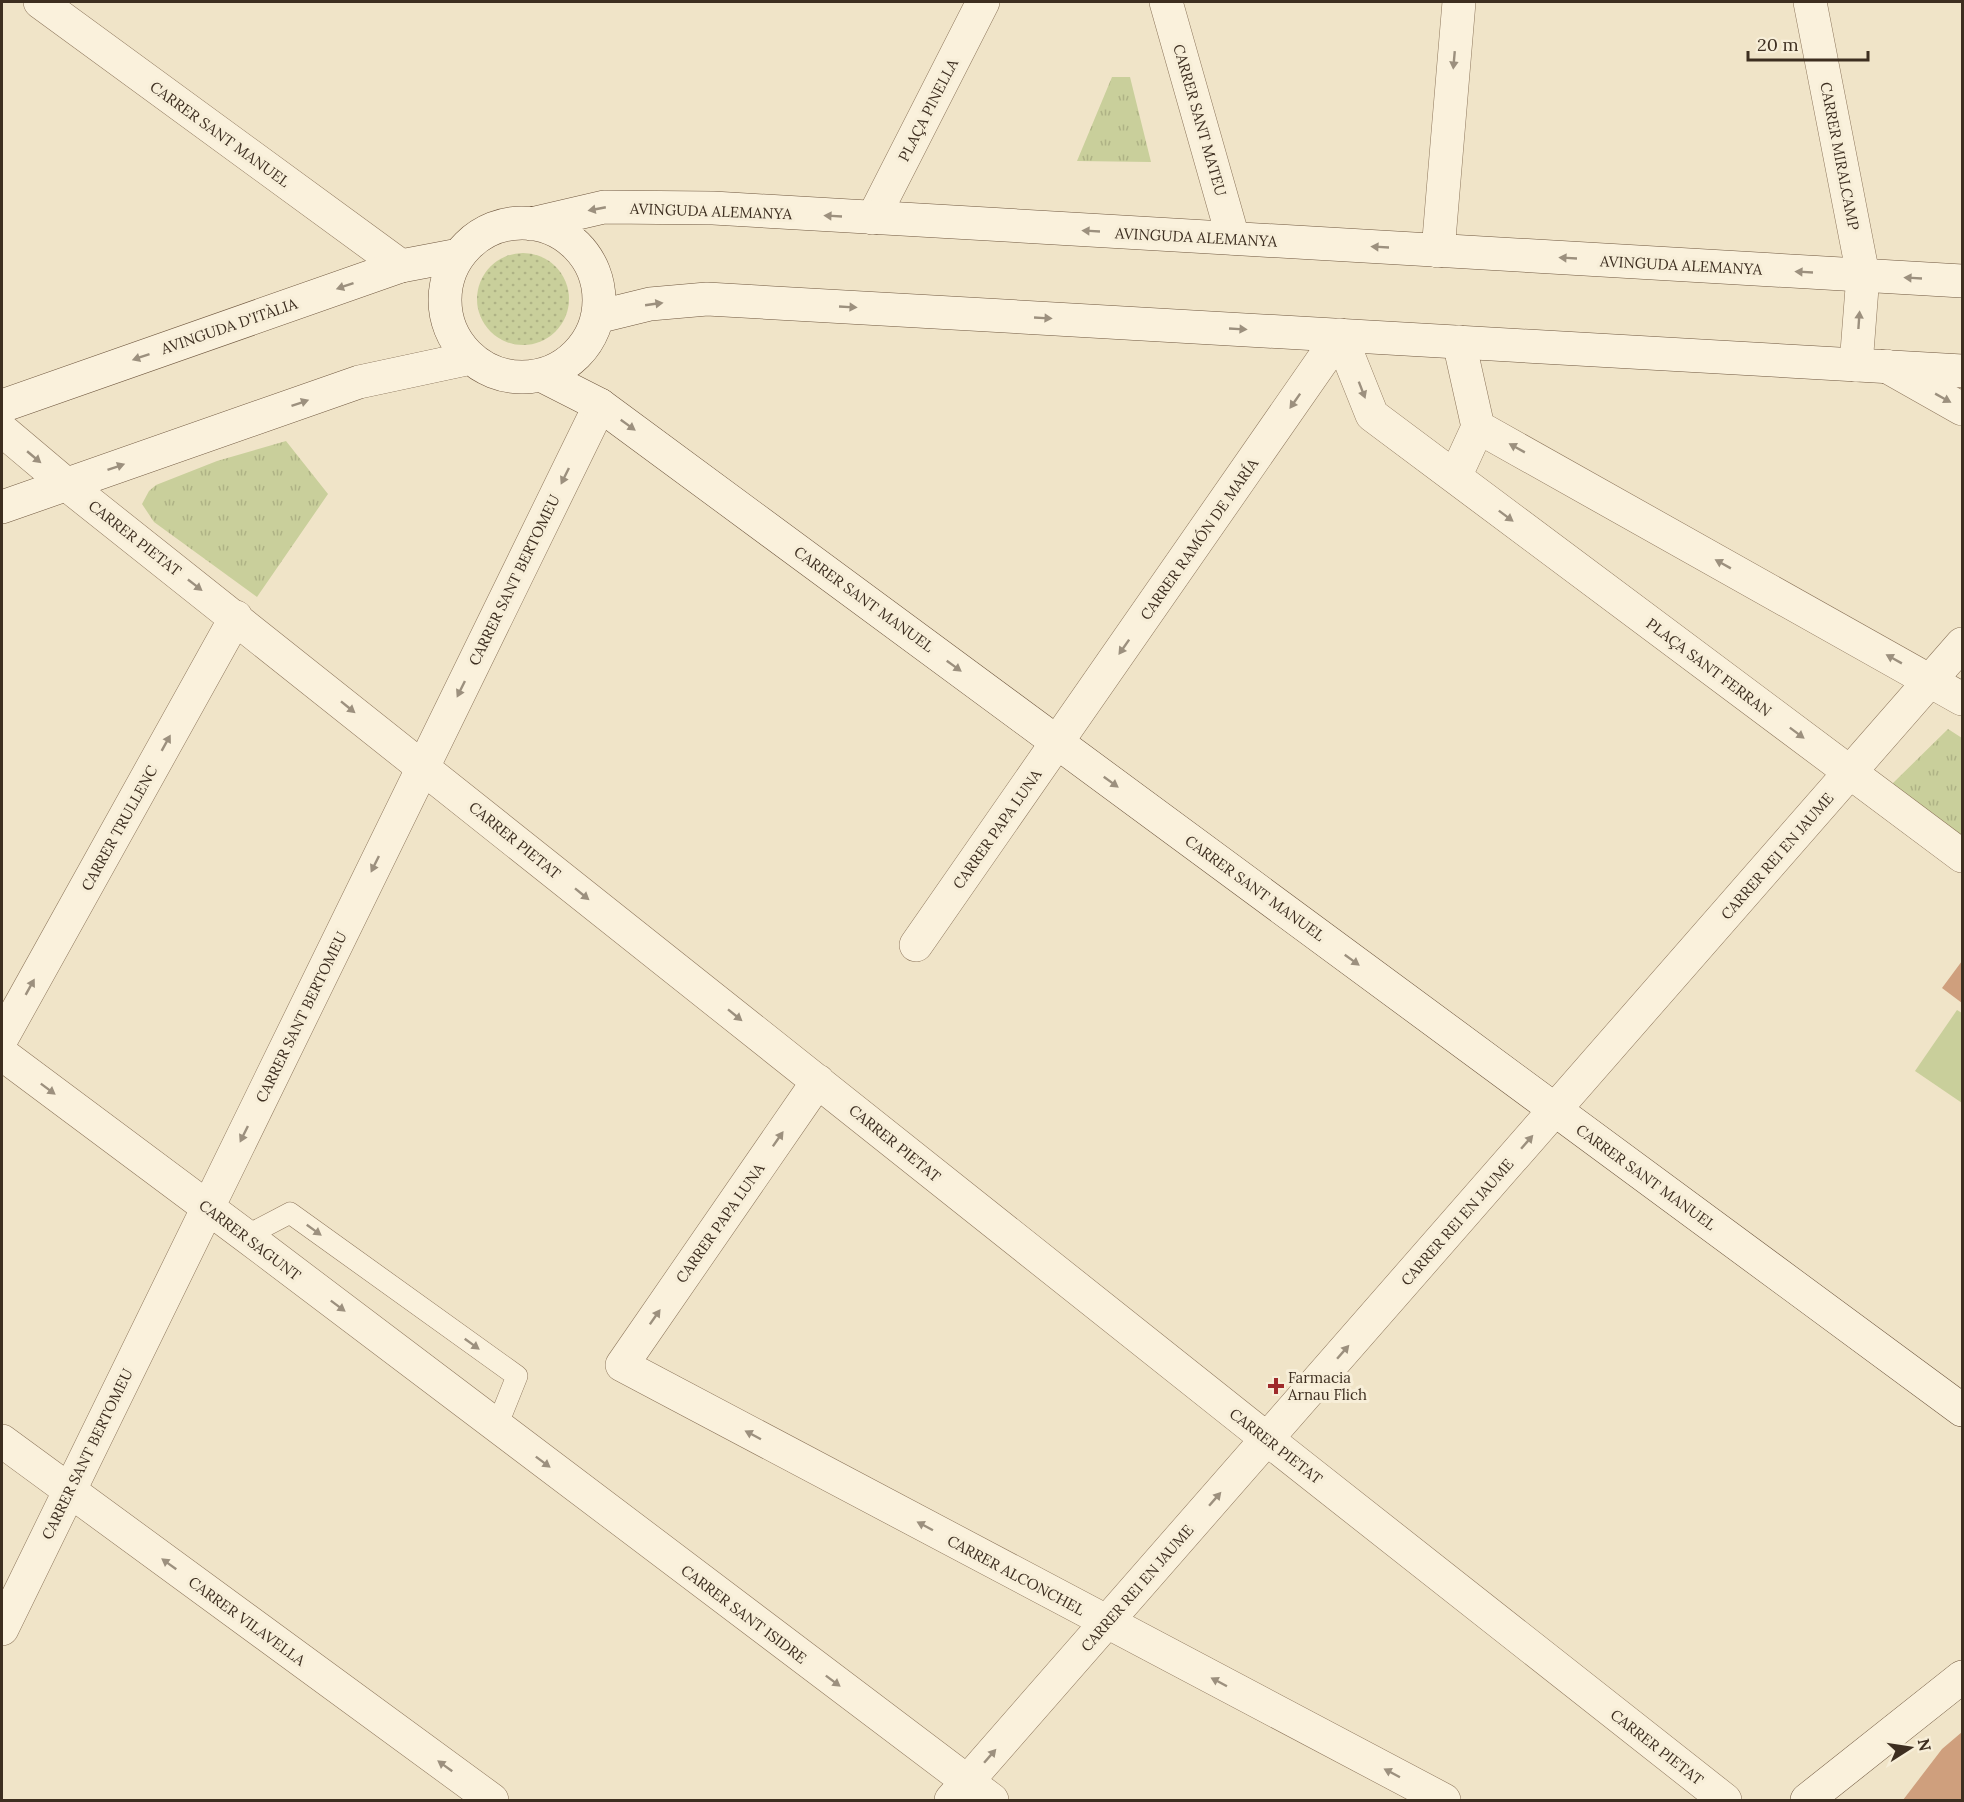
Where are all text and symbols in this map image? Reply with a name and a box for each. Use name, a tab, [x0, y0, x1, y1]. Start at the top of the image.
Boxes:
scale bar	[1748, 24, 1868, 62]
text: 20 m	[1757, 33, 1799, 56]
street label: CARRER SANT MATEU	[1169, 42, 1231, 198]
one-way arrow	[1449, 50, 1459, 69]
street label: PLAÇA PINELLA	[894, 55, 962, 165]
street label: CARRER SANT MANUEL	[146, 77, 294, 191]
street label: CARRER MIRALCAMP	[1816, 80, 1864, 232]
street label: AVINGUDA ALEMANYA	[629, 199, 793, 223]
one-way arrow	[587, 205, 606, 214]
one-way arrow	[824, 211, 843, 220]
street label: AVINGUDA ALEMANYA	[1113, 223, 1278, 251]
one-way arrow	[1081, 226, 1100, 235]
one-way arrow	[1370, 243, 1389, 252]
street label: AVINGUDA ALEMANYA	[1598, 251, 1763, 279]
one-way arrow	[1558, 254, 1577, 263]
one-way arrow	[1795, 267, 1814, 277]
one-way arrow	[1903, 274, 1922, 283]
one-way arrow	[336, 281, 354, 291]
street label: AVINGUDA D'ITÀLIA	[157, 294, 300, 359]
one-way arrow	[644, 300, 663, 309]
one-way arrow	[839, 303, 858, 312]
one-way arrow	[1855, 310, 1864, 329]
one-way arrow	[1033, 314, 1052, 323]
one-way arrow	[1228, 325, 1247, 334]
one-way arrow	[132, 352, 150, 362]
one-way arrow	[1357, 381, 1367, 399]
one-way arrow	[1289, 392, 1301, 408]
one-way arrow	[1934, 393, 1951, 403]
one-way arrow	[291, 397, 309, 407]
one-way arrow	[620, 419, 636, 432]
one-way arrow	[1508, 443, 1525, 453]
one-way arrow	[26, 451, 42, 464]
street label: CARRER RAMÓN DE MARÍA	[1136, 454, 1262, 623]
one-way arrow	[107, 462, 125, 471]
one-way arrow	[561, 468, 570, 485]
street label: CARRER SANT BERTOMEU	[464, 491, 564, 669]
street label: CARRER PIETAT	[85, 496, 185, 580]
one-way arrow	[1498, 509, 1514, 522]
street label: CARRER SANT MANUEL	[790, 542, 938, 656]
one-way arrow	[1715, 559, 1732, 569]
one-way arrow	[187, 579, 203, 592]
street label: PLAÇA SANT FERRAN	[1643, 614, 1775, 720]
one-way arrow	[1119, 639, 1130, 655]
one-way arrow	[1885, 654, 1902, 664]
one-way arrow	[945, 660, 961, 672]
one-way arrow	[456, 680, 466, 698]
one-way arrow	[340, 700, 356, 713]
one-way arrow	[1789, 726, 1805, 739]
one-way arrow	[161, 734, 171, 751]
street label: CARRER TRULLENC	[77, 762, 161, 894]
street label: CARRER PAPA LUNA	[949, 765, 1046, 893]
one-way arrow	[1102, 776, 1118, 788]
street label: CARRER REI EN JAUME	[1717, 789, 1837, 923]
street label: CARRER PIETAT	[465, 797, 565, 883]
street label: CARRER SANT MANUEL	[1181, 831, 1329, 945]
one-way arrow	[370, 856, 380, 873]
one-way arrow	[575, 887, 590, 899]
street label: CARRER SANT BERTOMEU	[251, 928, 351, 1106]
one-way arrow	[1344, 954, 1360, 966]
one-way arrow	[25, 978, 35, 995]
one-way arrow	[727, 1009, 743, 1022]
one-way arrow	[41, 1083, 56, 1095]
street label: CARRER PIETAT	[845, 1100, 945, 1186]
street label: CARRER SANT MANUEL	[1572, 1120, 1720, 1234]
one-way arrow	[239, 1125, 249, 1143]
one-way arrow	[772, 1132, 784, 1148]
one-way arrow	[1520, 1135, 1533, 1150]
street label: CARRER REI EN JAUME	[1397, 1155, 1517, 1289]
street label: CARRER PAPA LUNA	[672, 1159, 769, 1287]
street label: CARRER SAGUNT	[195, 1195, 305, 1285]
one-way arrow	[306, 1224, 322, 1236]
one-way arrow	[330, 1300, 346, 1312]
one-way arrow	[649, 1309, 660, 1325]
one-way arrow	[464, 1338, 480, 1350]
one-way arrow	[1336, 1345, 1349, 1360]
street label: CARRER SANT BERTOMEU	[37, 1365, 137, 1543]
place label: Farmacia Arnau Flich	[1287, 1368, 1367, 1404]
marker: Farmacia Arnau Flich	[1269, 1379, 1283, 1393]
street label: CARRER PIETAT	[1226, 1404, 1326, 1488]
one-way arrow	[744, 1430, 761, 1440]
one-way arrow	[536, 1455, 551, 1467]
one-way arrow	[1208, 1492, 1221, 1507]
one-way arrow	[916, 1521, 933, 1531]
street label: CARRER REI EN JAUME	[1077, 1521, 1197, 1655]
street label: CARRER ALCONCHEL	[944, 1531, 1088, 1619]
one-way arrow	[161, 1558, 177, 1570]
street label: CARRER SANT ISIDRE	[677, 1561, 811, 1667]
street label: CARRER VILAVELLA	[185, 1572, 310, 1670]
one-way arrow	[825, 1674, 840, 1686]
one-way arrow	[1211, 1677, 1228, 1687]
street label: CARRER PIETAT	[1607, 1705, 1707, 1789]
north arrow	[1880, 1718, 1940, 1778]
text: N	[1914, 1737, 1936, 1753]
one-way arrow	[983, 1749, 997, 1764]
one-way arrow	[437, 1760, 453, 1772]
one-way arrow	[1383, 1768, 1400, 1778]

